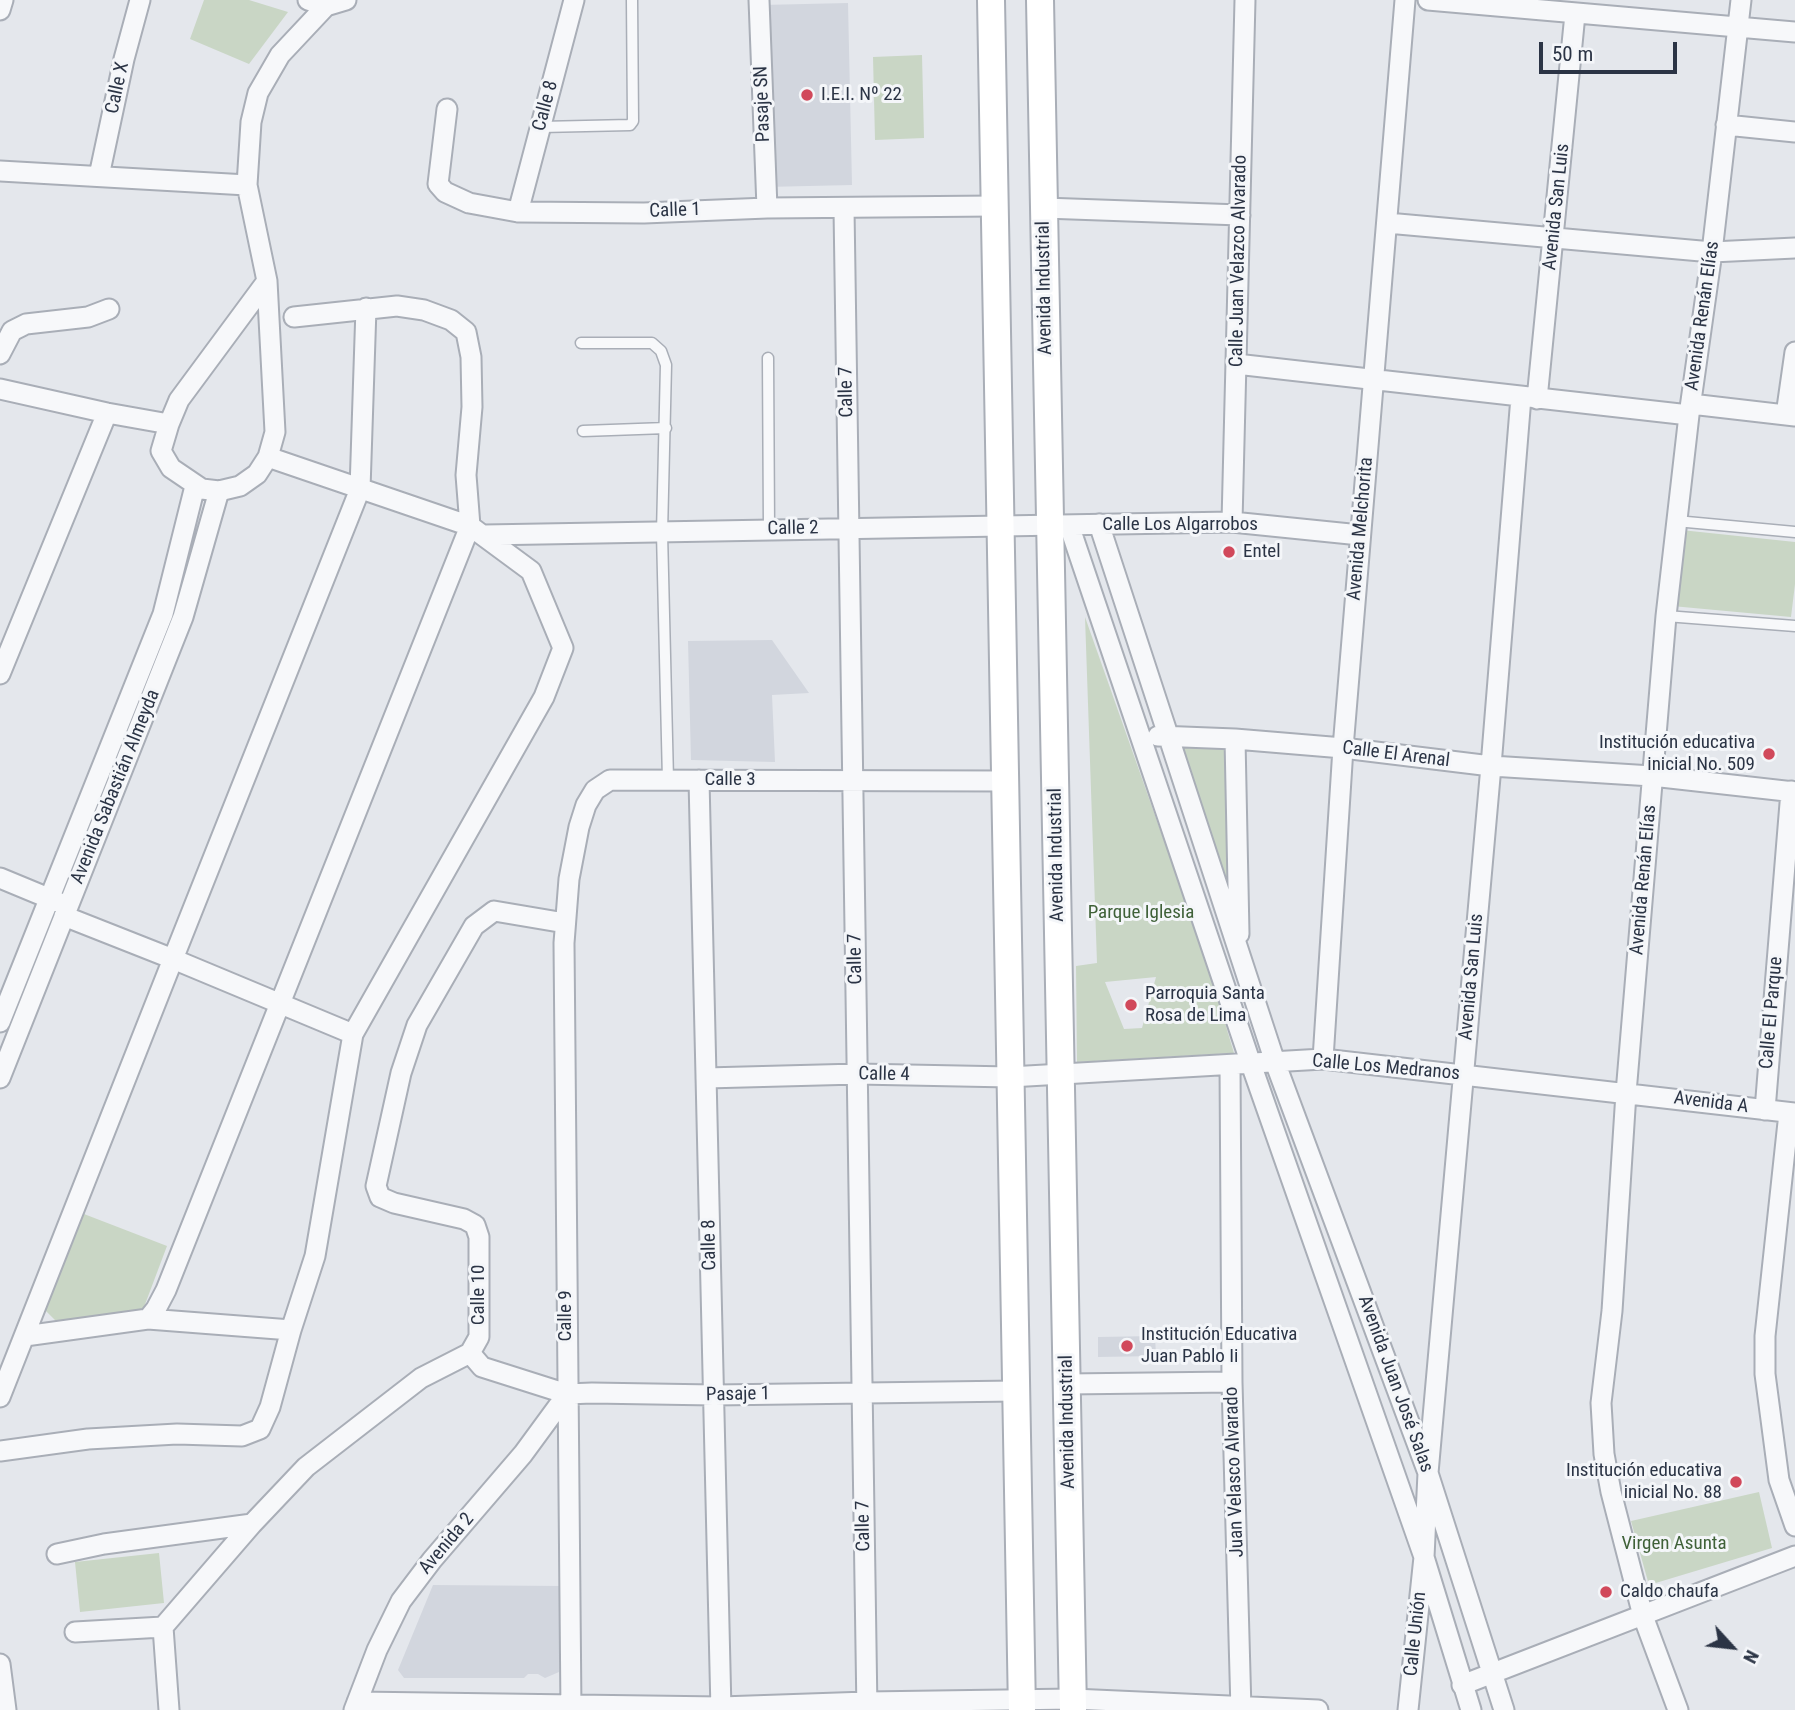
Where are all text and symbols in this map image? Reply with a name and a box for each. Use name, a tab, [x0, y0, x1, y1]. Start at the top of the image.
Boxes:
scale bar	[1543, 28, 1681, 72]
text: 50 m	[1552, 42, 1593, 66]
street label: Calle X	[101, 60, 135, 116]
street label: Pasaje SN	[750, 65, 776, 143]
street label: Calle 8	[528, 78, 564, 134]
place label: I.E.I. Nº 22	[821, 84, 902, 106]
marker: I.E.I. Nº 22	[799, 87, 815, 103]
street label: Avenida San Luis	[1539, 143, 1575, 271]
street label: Calle Juan Velazco Alvarado	[1226, 155, 1252, 367]
street label: Calle 1	[649, 199, 701, 223]
street label: Avenida Industrial	[1032, 221, 1058, 355]
street label: Avenida Renán Elías	[1681, 240, 1725, 392]
street label: Calle 7	[835, 366, 859, 418]
street label: Avenida Melchorita	[1343, 456, 1379, 602]
street label: Calle Los Algarrobos	[1102, 514, 1258, 536]
street label: Calle 2	[767, 517, 819, 541]
place label: Entel	[1243, 541, 1281, 563]
marker: Entel	[1221, 544, 1237, 560]
street label: Avenida Sabastián Almeyda	[67, 687, 165, 887]
place label: Institución educativa inicial No. 509	[1599, 732, 1755, 776]
street label: Calle El Arenal	[1341, 737, 1451, 773]
marker: Institución educativa inicial No. 509	[1761, 746, 1777, 762]
street label: Calle 3	[704, 769, 756, 791]
street label: Avenida Industrial	[1044, 788, 1070, 922]
street label: Avenida Renán Elías	[1626, 804, 1662, 956]
park label: Parque Iglesia	[1088, 902, 1194, 924]
street label: Avenida San Luis	[1455, 913, 1489, 1041]
street label: Calle 7	[844, 933, 868, 985]
street label: Calle El Parque	[1756, 956, 1788, 1070]
place label: Parroquia Santa Rosa de Lima	[1145, 983, 1265, 1027]
marker: Parroquia Santa Rosa de Lima	[1123, 997, 1139, 1013]
street label: Calle Los Medranos	[1311, 1050, 1461, 1086]
street label: Calle 4	[858, 1063, 910, 1087]
street label: Avenida A	[1672, 1087, 1750, 1119]
street label: Calle 8	[698, 1219, 722, 1271]
street label: Calle 10	[468, 1265, 490, 1325]
street label: Calle 9	[555, 1290, 577, 1342]
street label: Avenida Juan José Salas	[1352, 1292, 1438, 1476]
place label: Institución Educativa Juan Pablo Ii	[1141, 1324, 1297, 1368]
marker: Institución Educativa Juan Pablo Ii	[1119, 1338, 1135, 1354]
street label: Avenida Industrial	[1055, 1355, 1081, 1489]
street label: Pasaje 1	[706, 1383, 770, 1407]
street label: Juan Velasco Alvarado	[1221, 1386, 1249, 1558]
place label: Institución educativa inicial No. 88	[1566, 1460, 1722, 1504]
marker: Institución educativa inicial No. 88	[1728, 1474, 1744, 1490]
street label: Calle 7	[852, 1500, 876, 1552]
street label: Avenida 2	[415, 1509, 479, 1579]
park label: Virgen Asunta	[1621, 1533, 1727, 1555]
place label: Caldo chaufa	[1620, 1581, 1719, 1603]
marker: Caldo chaufa	[1598, 1584, 1614, 1600]
street label: Calle Unión	[1400, 1591, 1432, 1677]
north arrow	[1697, 1612, 1767, 1682]
text: N	[1738, 1646, 1764, 1667]

